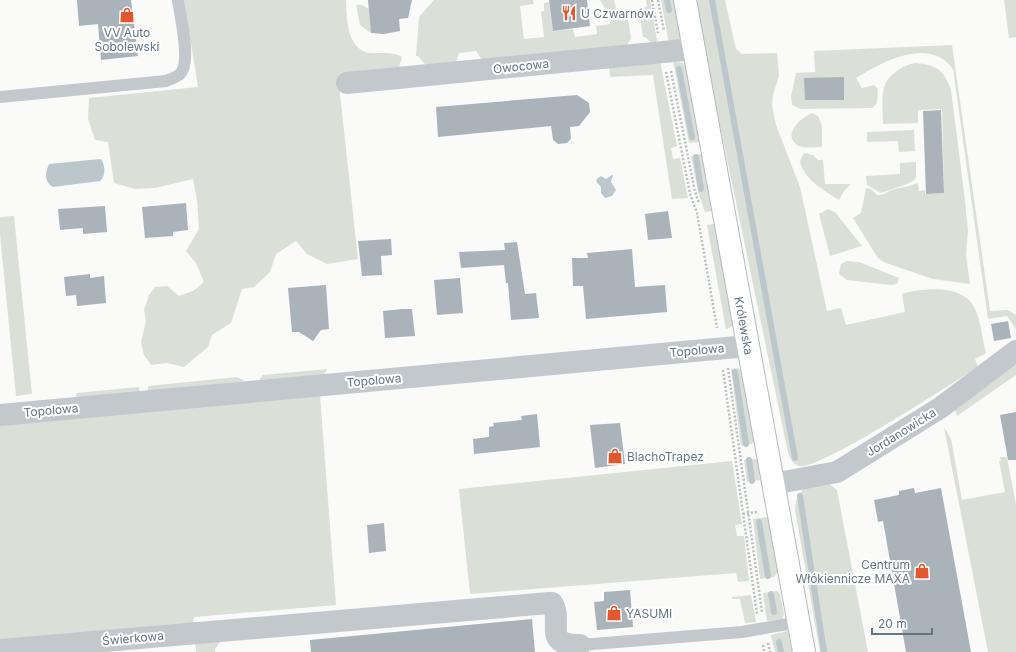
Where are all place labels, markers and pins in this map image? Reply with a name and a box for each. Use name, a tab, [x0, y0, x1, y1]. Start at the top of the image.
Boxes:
restaurant icon: U Czwarnów	[560, 4, 578, 22]
shop icon: VV Auto Sobolewski	[118, 6, 136, 24]
place label: U Czwarnów	[581, 6, 654, 21]
place label: VV Auto Sobolewski	[95, 25, 159, 54]
shop icon: BlachoTrapez	[606, 447, 624, 465]
place label: BlachoTrapez	[627, 449, 704, 464]
place label: Centrum Włókiennicze MAXA	[795, 557, 910, 586]
shop icon: Centrum Włókiennicze MAXA	[913, 562, 931, 580]
shop icon: YASUMI	[605, 604, 623, 622]
place label: YASUMI	[626, 606, 672, 621]

